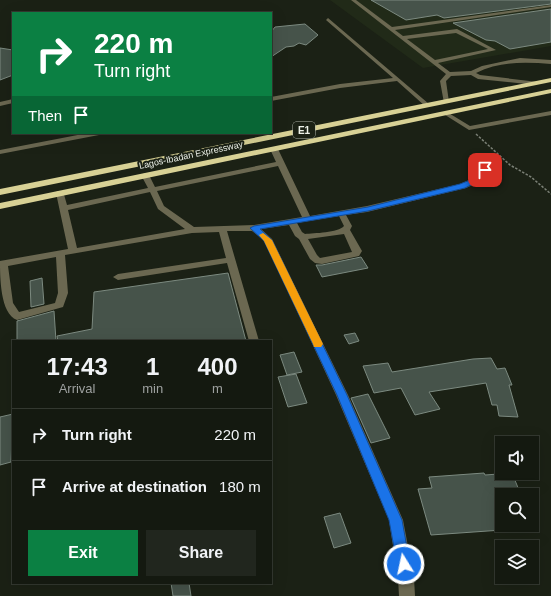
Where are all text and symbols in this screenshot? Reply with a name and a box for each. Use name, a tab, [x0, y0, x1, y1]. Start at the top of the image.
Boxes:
icon: right	[28, 28, 80, 80]
text: 220 m	[94, 28, 173, 59]
text: Turn right	[94, 61, 170, 81]
icon: arrive	[70, 104, 92, 126]
text: Then	[28, 107, 62, 124]
road number: E1	[293, 122, 315, 138]
street label: Lagos-Ibadan Expressway	[138, 139, 244, 171]
pin	[468, 153, 502, 187]
icon: arrive	[474, 159, 496, 181]
text: 17:43	[46, 353, 108, 380]
text: 1	[146, 353, 159, 380]
text: 400	[198, 353, 238, 380]
text: Arrival	[59, 381, 96, 396]
text: min	[142, 381, 163, 396]
text: m	[212, 381, 223, 396]
icon: right	[28, 424, 50, 446]
text: Turn right	[62, 426, 132, 443]
text: 220 m	[214, 426, 256, 443]
map controls	[495, 436, 539, 584]
button: sound	[495, 436, 539, 480]
icon: arrive	[28, 476, 50, 498]
text: Arrive at destination	[62, 478, 207, 495]
text: 180 m	[219, 478, 261, 495]
button: search	[495, 488, 539, 532]
button: Exit	[28, 530, 138, 576]
button: Share	[146, 530, 256, 576]
button: layers	[495, 540, 539, 584]
position arrow	[383, 543, 425, 585]

